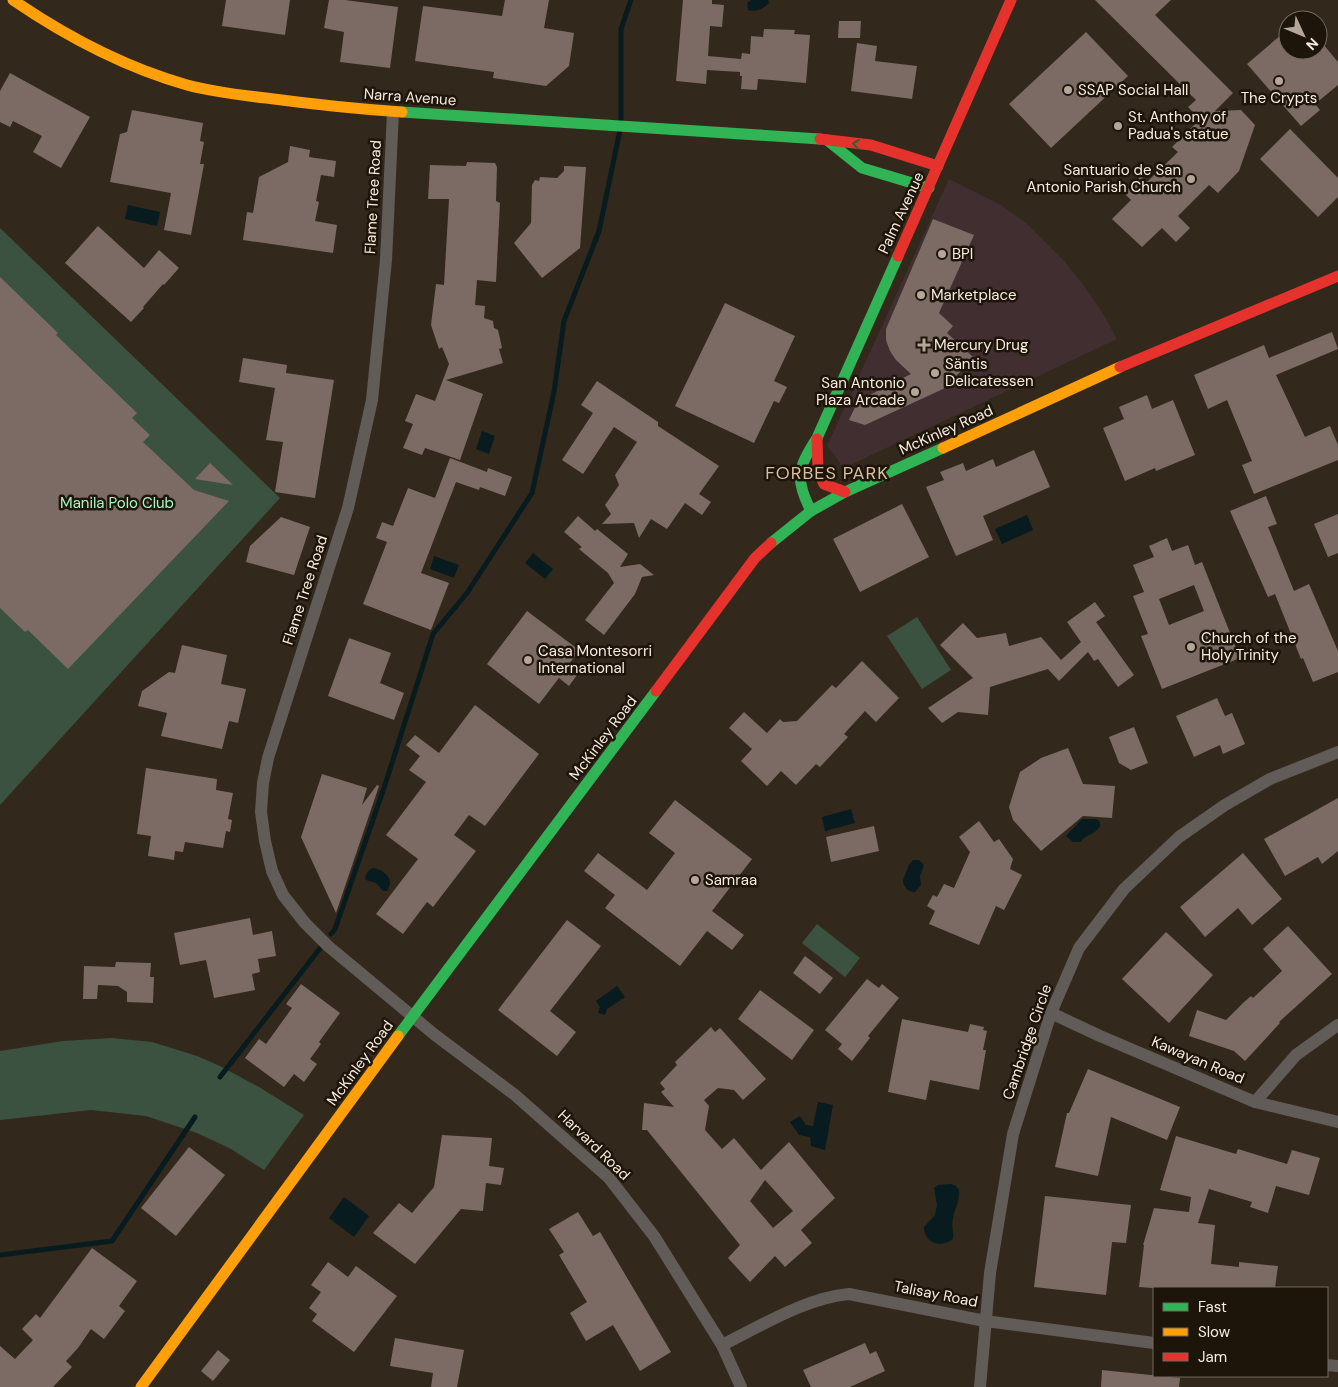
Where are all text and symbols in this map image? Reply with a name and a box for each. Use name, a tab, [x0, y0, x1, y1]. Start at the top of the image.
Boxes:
north arrow	[1278, 10, 1328, 60]
text: N	[1302, 34, 1322, 54]
marker: The Crypts	[1273, 75, 1285, 87]
place label: SSAP Social Hall	[1078, 80, 1188, 100]
street label: Narra Avenue	[363, 84, 457, 110]
marker: SSAP Social Hall	[1062, 84, 1074, 96]
place label: The Crypts	[1241, 88, 1317, 108]
place label: St. Anthony of Padua's statue	[1128, 107, 1229, 144]
marker: St. Anthony of Padua's statue	[1112, 120, 1124, 132]
street label: Flame Tree Road	[360, 139, 386, 255]
one-way arrow	[852, 139, 861, 149]
place label: Santuario de San Antonio Parish Church	[1027, 160, 1181, 197]
street label: Palm Avenue	[873, 169, 929, 257]
marker: Santuario de San Antonio Parish Church	[1185, 173, 1197, 185]
place label: BPI	[952, 244, 973, 264]
marker: BPI	[936, 248, 948, 260]
place label: Marketplace	[931, 285, 1017, 305]
marker: Marketplace	[915, 289, 927, 301]
place label: Mercury Drug	[934, 335, 1028, 355]
marker: Mercury Drug	[918, 339, 930, 351]
place label: Säntis Delicatessen	[945, 354, 1034, 391]
marker: Säntis Delicatessen	[929, 367, 941, 379]
place label: San Antonio Plaza Arcade	[816, 373, 905, 410]
marker: San Antonio Plaza Arcade	[909, 386, 921, 398]
street label: McKinley Road	[896, 400, 996, 460]
district label: FORBES PARK	[765, 461, 889, 485]
park label: Manila Polo Club	[60, 493, 174, 513]
street label: Flame Tree Road	[278, 533, 332, 647]
place label: Church of the Holy Trinity	[1201, 628, 1296, 665]
place label: Casa Montesorri International	[538, 641, 652, 678]
marker: Church of the Holy Trinity	[1185, 641, 1197, 653]
marker: Casa Montesorri International	[522, 654, 534, 666]
street label: McKinley Road	[565, 692, 641, 784]
place label: Samraa	[705, 870, 757, 890]
marker: Samraa	[689, 874, 701, 886]
street label: Cambridge Circle	[998, 982, 1056, 1102]
street label: McKinley Road	[322, 1016, 398, 1110]
street label: Kawayan Road	[1148, 1031, 1248, 1089]
street label: Harvard Road	[554, 1105, 634, 1185]
street label: Talisay Road	[892, 1276, 980, 1312]
legend	[1153, 1287, 1328, 1377]
text: Fast	[1198, 1297, 1227, 1317]
text: Slow	[1198, 1322, 1231, 1342]
text: Jam	[1198, 1347, 1227, 1367]

